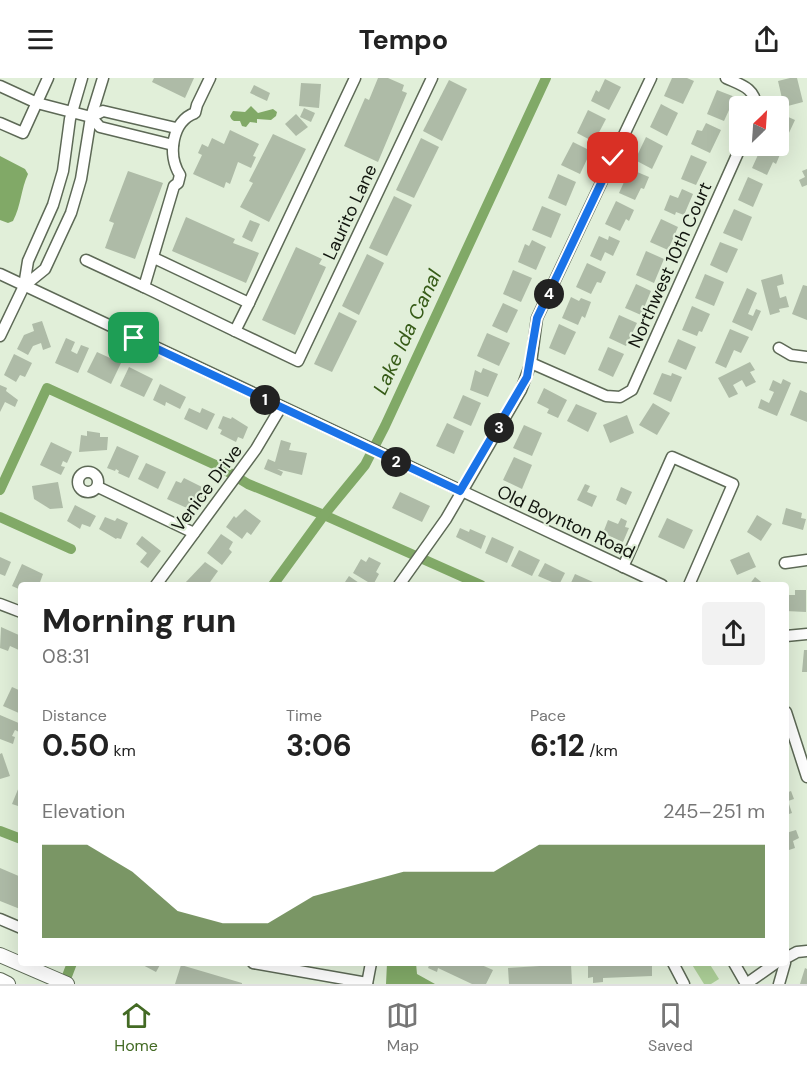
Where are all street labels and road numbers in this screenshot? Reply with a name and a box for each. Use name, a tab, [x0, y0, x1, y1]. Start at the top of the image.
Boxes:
street label: Laurito Lane	[317, 160, 383, 264]
street label: Northwest 10th Court	[623, 178, 717, 352]
street label: Venice Drive	[166, 439, 248, 537]
street label: Old Boynton Road	[493, 479, 639, 565]

